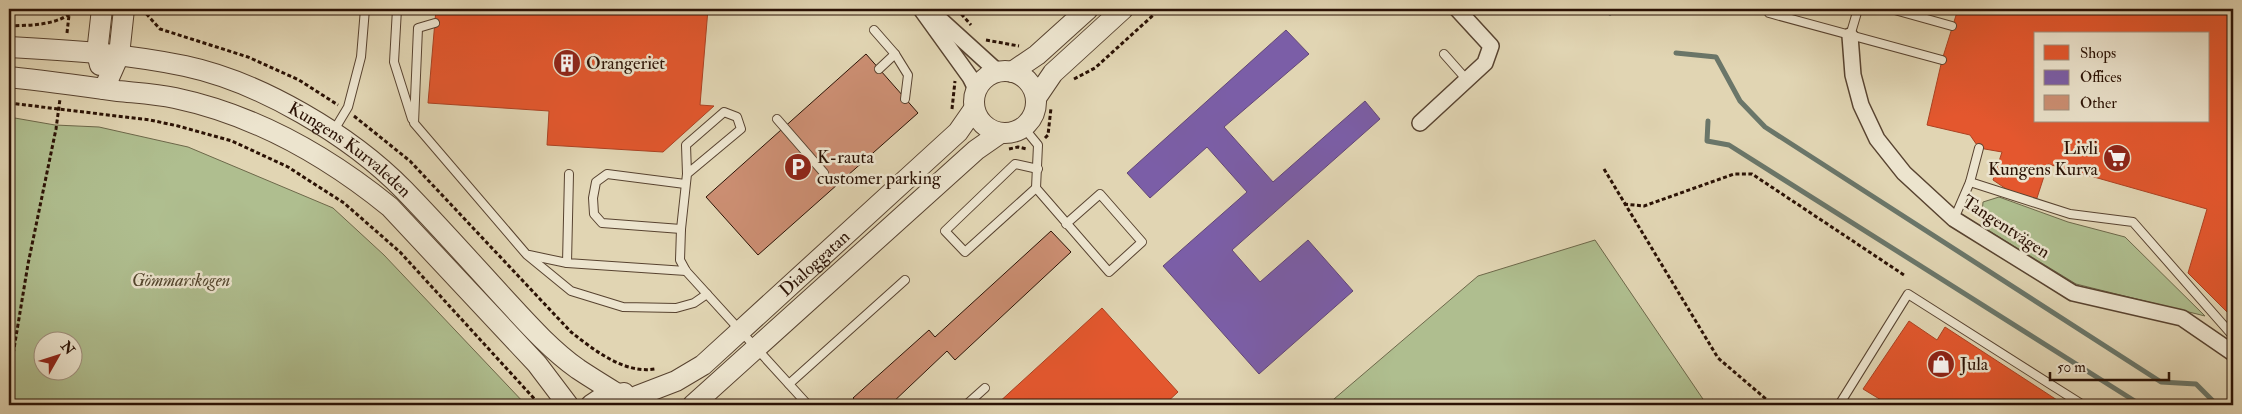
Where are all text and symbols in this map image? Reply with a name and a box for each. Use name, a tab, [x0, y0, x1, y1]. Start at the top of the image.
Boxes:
legend	[2034, 32, 2210, 122]
text: Shops	[2080, 44, 2116, 64]
building icon: Orangeriet	[552, 48, 582, 78]
place label: Orangeriet	[586, 52, 665, 75]
text: Offices	[2080, 68, 2122, 87]
text: Other	[2080, 94, 2117, 113]
street label: Kungens Kurvaleden	[284, 96, 416, 202]
place label: Livli Kungens Kurva	[1988, 137, 2099, 181]
supermarket icon: Livli Kungens Kurva	[2102, 143, 2132, 173]
place label: K-rauta customer parking	[817, 146, 942, 190]
parking icon: K-rauta customer parking	[783, 152, 813, 182]
street label: Tangentvägen	[1958, 190, 2054, 264]
street label: Dialoggatan	[774, 225, 854, 301]
park label: Gömmarskogen	[132, 269, 230, 292]
north arrow	[32, 332, 82, 382]
text: N	[57, 337, 79, 359]
shop icon: Jula	[1926, 349, 1956, 379]
scale bar	[2050, 349, 2168, 381]
place label: Jula	[1959, 353, 1989, 376]
text: 50 m	[2057, 358, 2086, 377]

